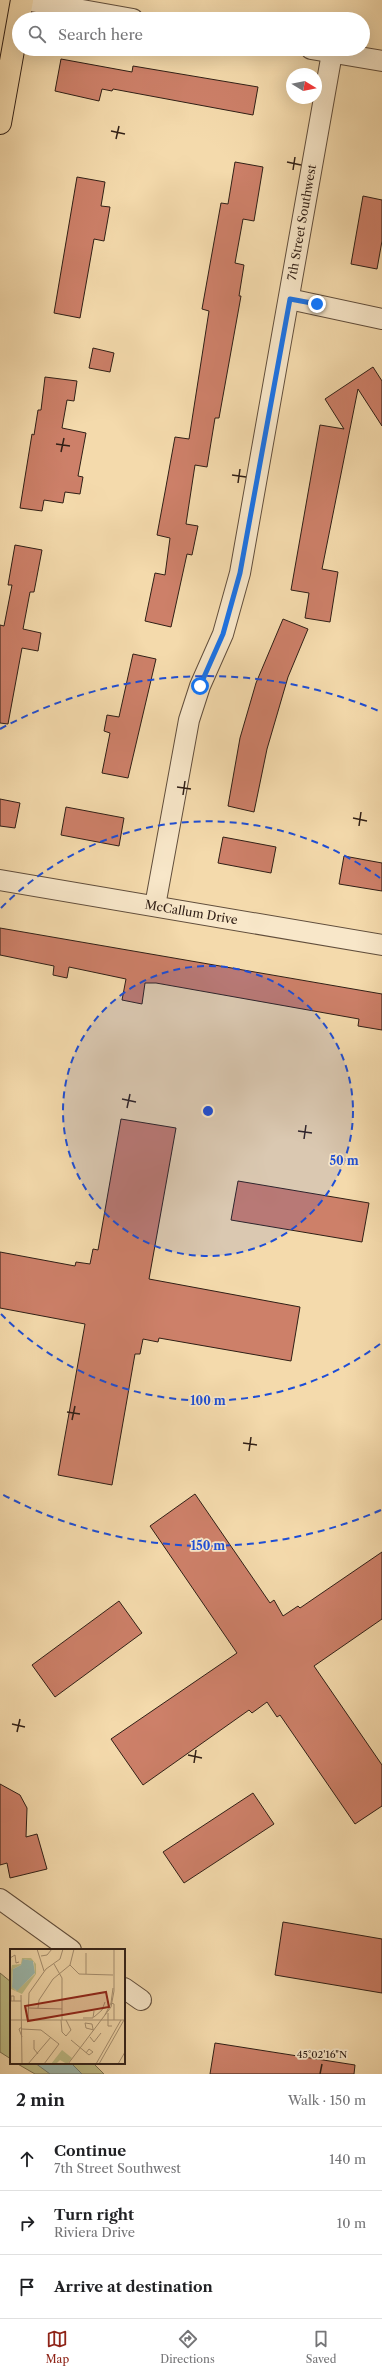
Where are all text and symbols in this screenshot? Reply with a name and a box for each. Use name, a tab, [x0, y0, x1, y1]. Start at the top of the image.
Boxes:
search box	[12, 12, 370, 56]
icon: search	[26, 23, 48, 45]
text: Search here	[58, 25, 143, 44]
north arrow	[286, 68, 322, 104]
street label: 7th Street Southwest	[284, 163, 319, 281]
route end	[308, 295, 326, 313]
route start	[191, 677, 209, 695]
street label: McCallum Drive	[144, 897, 239, 927]
centre of rings	[201, 1104, 215, 1118]
text: 50 m	[329, 1153, 359, 1168]
text: 100 m	[190, 1393, 226, 1408]
text: 150 m	[191, 1538, 225, 1553]
inset map	[10, 1949, 125, 2064]
text: 45°02'16"N	[297, 2048, 347, 2061]
text: 2 min	[16, 2090, 65, 2110]
text: Walk · 150 m	[288, 2092, 366, 2108]
text: Continue	[54, 2141, 126, 2160]
icon: ahead	[16, 2148, 38, 2170]
text: 140 m	[329, 2151, 366, 2167]
text: 7th Street Southwest	[54, 2160, 181, 2176]
text: Turn right	[54, 2205, 134, 2224]
icon: right	[16, 2212, 38, 2234]
text: 10 m	[337, 2215, 366, 2231]
text: Riviera Drive	[54, 2224, 135, 2240]
icon: arrive	[16, 2276, 38, 2298]
text: Arrive at destination	[54, 2277, 213, 2296]
tab: Map	[46, 2328, 69, 2366]
tab: Directions	[160, 2328, 215, 2366]
tab: Saved	[306, 2328, 336, 2366]

